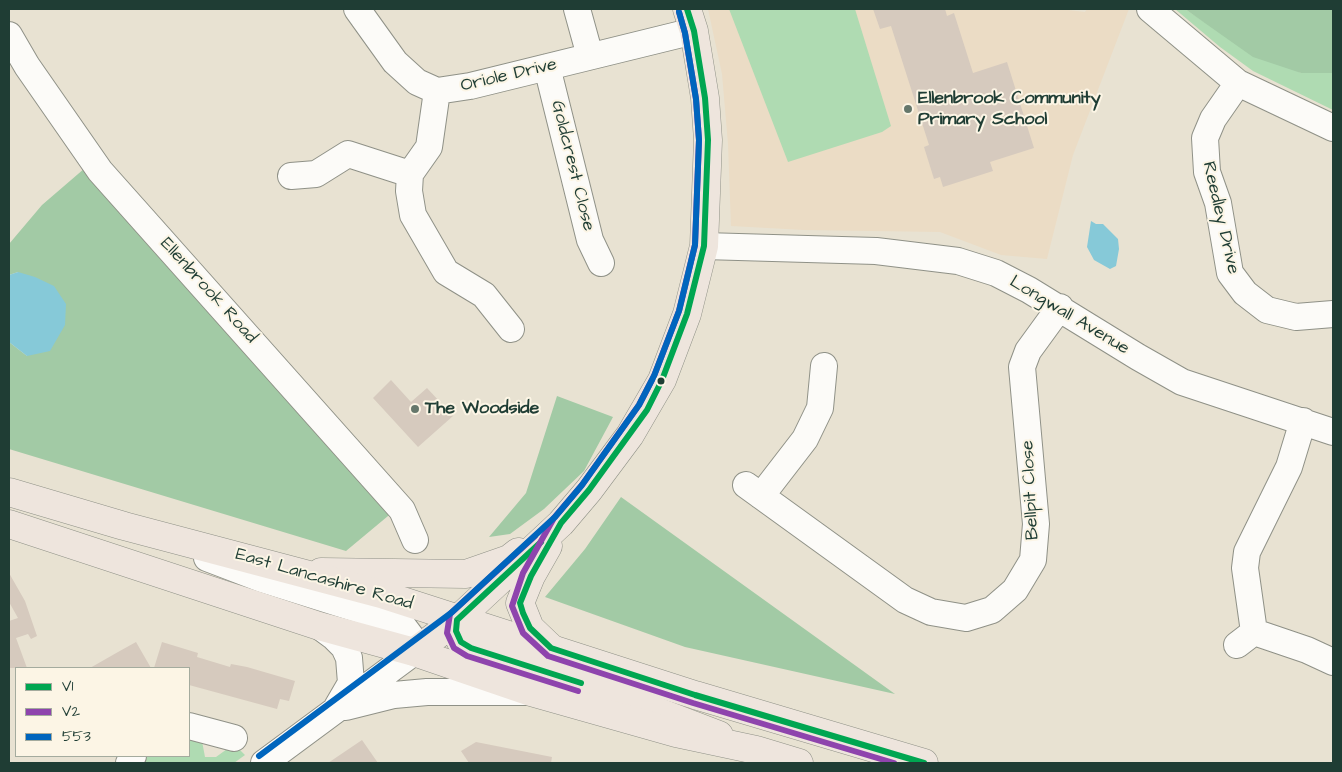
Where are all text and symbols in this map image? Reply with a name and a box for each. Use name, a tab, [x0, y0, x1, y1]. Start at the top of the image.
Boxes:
street label: Oriole Drive	[459, 54, 559, 98]
place label: Ellenbrook Community Primary School	[918, 88, 1101, 130]
street label: Goldcrest Close	[545, 99, 599, 233]
marker: Ellenbrook Community Primary School	[902, 103, 914, 115]
street label: Reedley Drive	[1197, 160, 1243, 276]
street label: Ellenbrook Road	[155, 234, 261, 348]
street label: Longwall Avenue	[1005, 272, 1133, 360]
unlabelled marker	[656, 376, 666, 386]
place label: The Woodside	[425, 398, 539, 420]
marker: The Woodside	[409, 403, 421, 415]
street label: Bellpit Close	[1018, 440, 1044, 540]
street label: East Lancashire Road	[233, 544, 415, 616]
legend	[15, 667, 190, 757]
text: V1	[62, 676, 73, 697]
text: V2	[62, 701, 80, 722]
text: 553	[62, 726, 91, 747]

